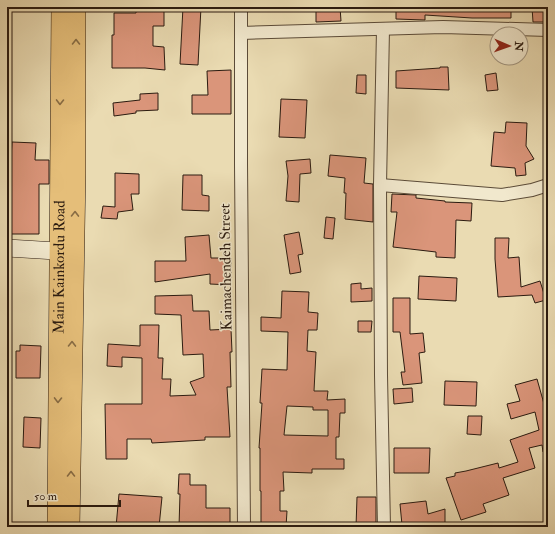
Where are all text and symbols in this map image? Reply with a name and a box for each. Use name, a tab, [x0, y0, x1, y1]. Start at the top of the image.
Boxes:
north arrow	[489, 26, 529, 66]
one-way arrow	[72, 39, 80, 45]
text: N	[512, 40, 525, 53]
one-way arrow	[56, 99, 64, 105]
street label: Main Kainkordu Road	[49, 200, 69, 334]
street label: Kaimachendeh Street	[215, 203, 237, 331]
one-way arrow	[71, 211, 79, 217]
one-way arrow	[68, 341, 76, 347]
one-way arrow	[53, 397, 62, 403]
one-way arrow	[67, 471, 75, 477]
scale bar	[28, 482, 120, 508]
text: 50 m	[34, 489, 58, 504]

